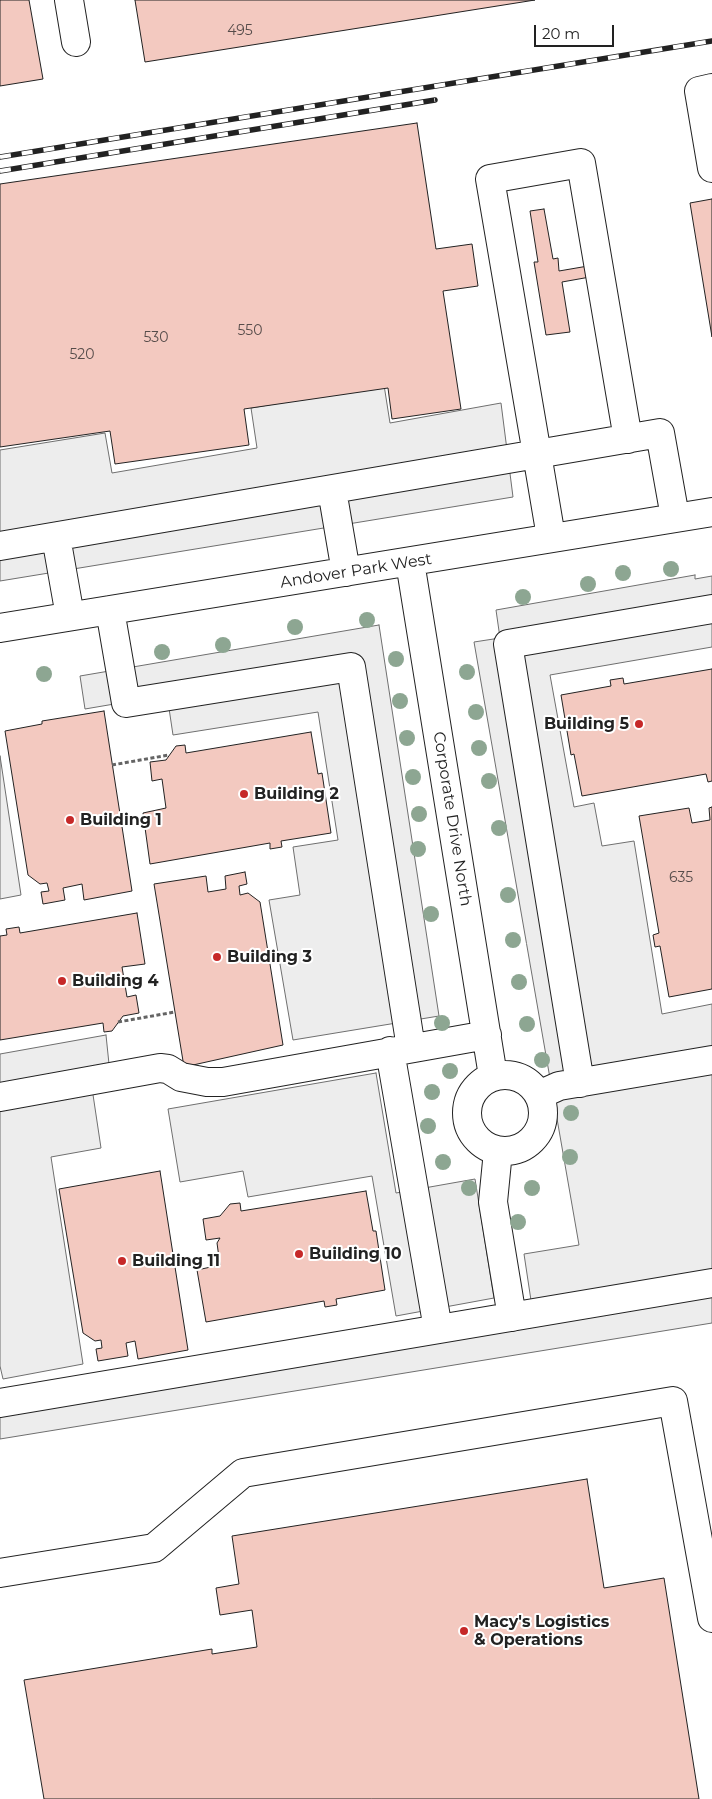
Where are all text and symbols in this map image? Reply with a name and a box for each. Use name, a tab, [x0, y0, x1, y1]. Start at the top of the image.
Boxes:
scale bar	[537, 15, 617, 47]
house number: 495	[227, 23, 253, 39]
text: 20 m	[542, 24, 580, 43]
house number: 550	[237, 323, 263, 339]
house number: 530	[143, 330, 169, 346]
house number: 520	[69, 347, 95, 363]
street label: Andover Park West	[279, 550, 433, 592]
place label: Building 5	[544, 714, 629, 734]
marker: Building 5	[633, 718, 645, 730]
street label: Corporate Drive North	[429, 730, 475, 908]
place label: Building 2	[254, 784, 339, 804]
marker: Building 2	[238, 788, 250, 800]
place label: Building 1	[80, 810, 162, 830]
marker: Building 1	[64, 814, 76, 826]
house number: 635	[669, 870, 693, 886]
place label: Building 3	[227, 947, 312, 967]
marker: Building 3	[211, 951, 223, 963]
place label: Building 4	[72, 971, 159, 991]
marker: Building 4	[56, 975, 68, 987]
place label: Building 10	[309, 1244, 402, 1264]
marker: Building 10	[293, 1248, 305, 1260]
place label: Building 11	[132, 1251, 220, 1271]
marker: Building 11	[116, 1255, 128, 1267]
place label: Macy's Logistics & Operations	[474, 1612, 609, 1650]
marker: Macy's Logistics & Operations	[458, 1625, 470, 1637]

